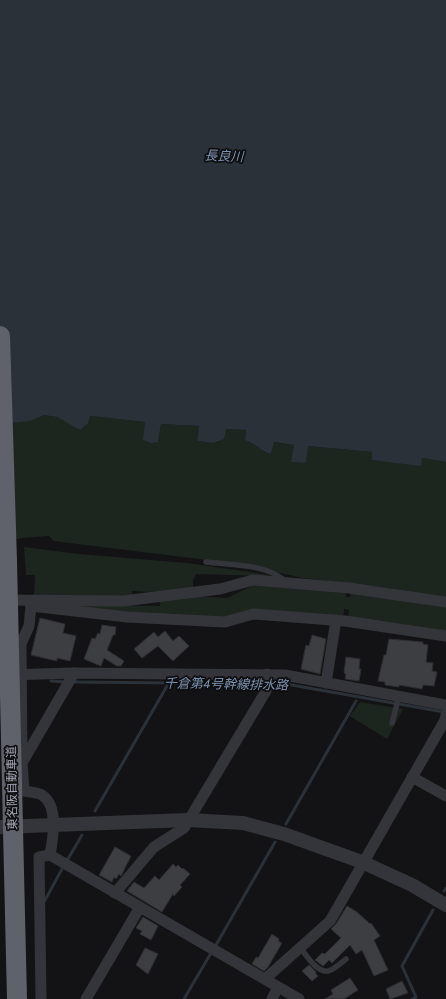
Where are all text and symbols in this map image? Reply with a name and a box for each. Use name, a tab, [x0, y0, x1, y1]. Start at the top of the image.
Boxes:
water label: 長良川	[204, 146, 246, 166]
water label: 千倉第4号幹線排水路	[164, 673, 289, 695]
street label: 東名阪自動車道	[2, 746, 22, 830]

